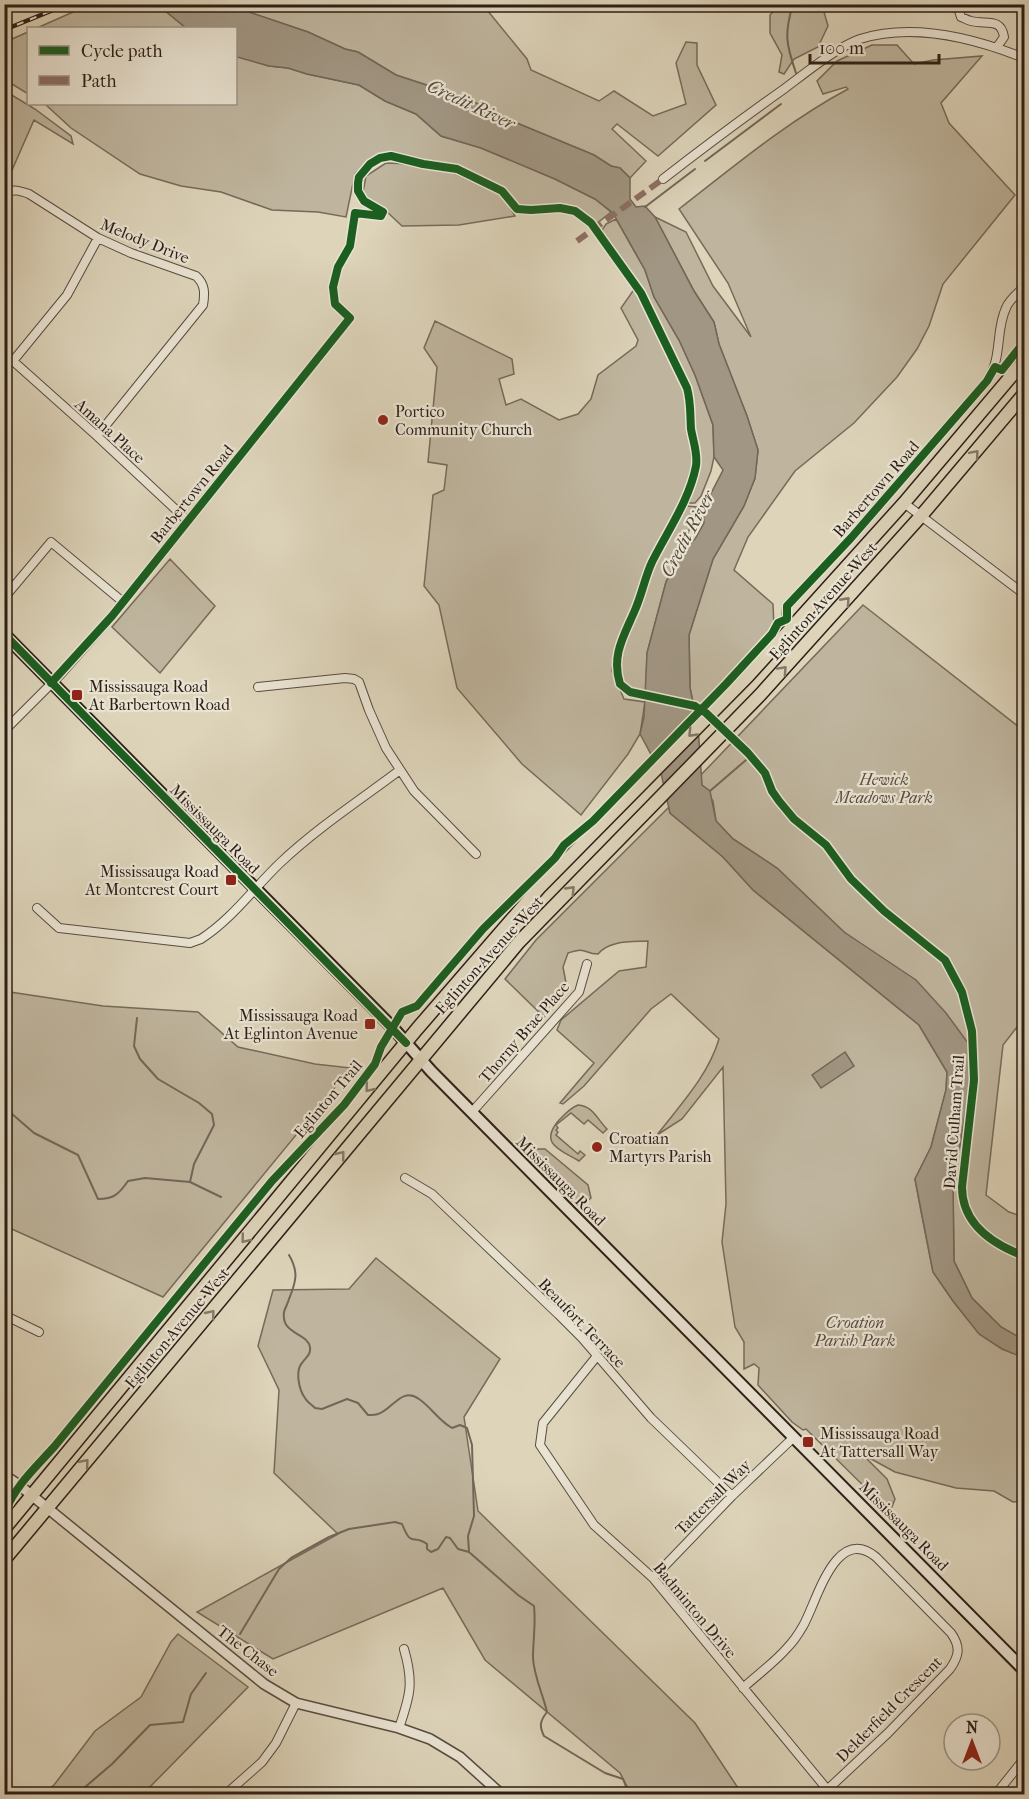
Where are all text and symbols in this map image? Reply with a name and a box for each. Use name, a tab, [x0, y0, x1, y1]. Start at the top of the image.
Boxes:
legend	[27, 27, 237, 105]
scale bar	[810, 27, 939, 65]
text: 100 m	[819, 38, 864, 59]
text: Cycle path	[81, 41, 162, 62]
text: Path	[81, 71, 117, 92]
water label: Credit River	[424, 76, 520, 135]
street label: Melody Drive	[98, 215, 192, 267]
street label: Amana Place	[70, 394, 149, 467]
place label: Portico Community Church	[395, 402, 532, 439]
marker: Portico Community Church	[376, 413, 390, 427]
street label: Barbertown Road	[829, 437, 923, 541]
street label: Barbertown Road	[146, 441, 238, 547]
one-way arrow	[967, 450, 978, 461]
water label: Credit River	[657, 486, 720, 581]
street label: Eglinton Avenue West	[765, 538, 881, 664]
one-way arrow	[839, 597, 850, 608]
one-way arrow	[776, 666, 787, 677]
place label: Mississauga Road At Barbertown Road	[88, 677, 230, 714]
marker: Mississauga Road At Barbertown Road	[70, 688, 84, 702]
one-way arrow	[689, 726, 700, 737]
park label: Hewick Meadows Park	[834, 770, 933, 807]
street label: Mississauga Road	[166, 780, 264, 878]
place label: Mississauga Road At Montcrest Court	[84, 862, 219, 899]
marker: Mississauga Road At Montcrest Court	[224, 873, 238, 887]
one-way arrow	[563, 886, 574, 897]
street label: Eglinton Avenue West	[431, 892, 547, 1018]
street label: Thorny Brae Place	[475, 977, 573, 1087]
place label: Mississauga Road At Eglinton Avenue	[223, 1006, 358, 1043]
marker: Mississauga Road At Eglinton Avenue	[363, 1017, 377, 1031]
street label: David Culham Trail	[940, 1054, 968, 1190]
street label: Eglinton Trail	[290, 1056, 367, 1142]
one-way arrow	[365, 1081, 376, 1092]
place label: Croatian Martyrs Parish	[609, 1129, 712, 1166]
street label: Mississauga Road	[512, 1132, 610, 1230]
marker: Croatian Martyrs Parish	[590, 1140, 604, 1154]
one-way arrow	[334, 1151, 345, 1162]
one-way arrow	[242, 1232, 253, 1243]
street label: Eglinton Avenue West	[121, 1263, 233, 1392]
street label: Beaufort Terrace	[534, 1274, 630, 1372]
one-way arrow	[204, 1310, 215, 1321]
park label: Croation Parish Park	[814, 1313, 895, 1350]
place label: Mississauga Road At Tattersall Way	[819, 1424, 939, 1461]
marker: Mississauga Road At Tattersall Way	[801, 1435, 815, 1449]
street label: Tattersall Way	[671, 1455, 755, 1539]
one-way arrow	[77, 1459, 88, 1470]
street label: Mississauga Road	[855, 1477, 953, 1575]
street label: Badminton Drive	[649, 1558, 741, 1662]
street label: The Chase	[214, 1621, 282, 1681]
street label: Delderfield Crescent	[832, 1652, 946, 1766]
north arrow	[942, 1712, 1002, 1772]
text: N	[966, 1718, 979, 1737]

